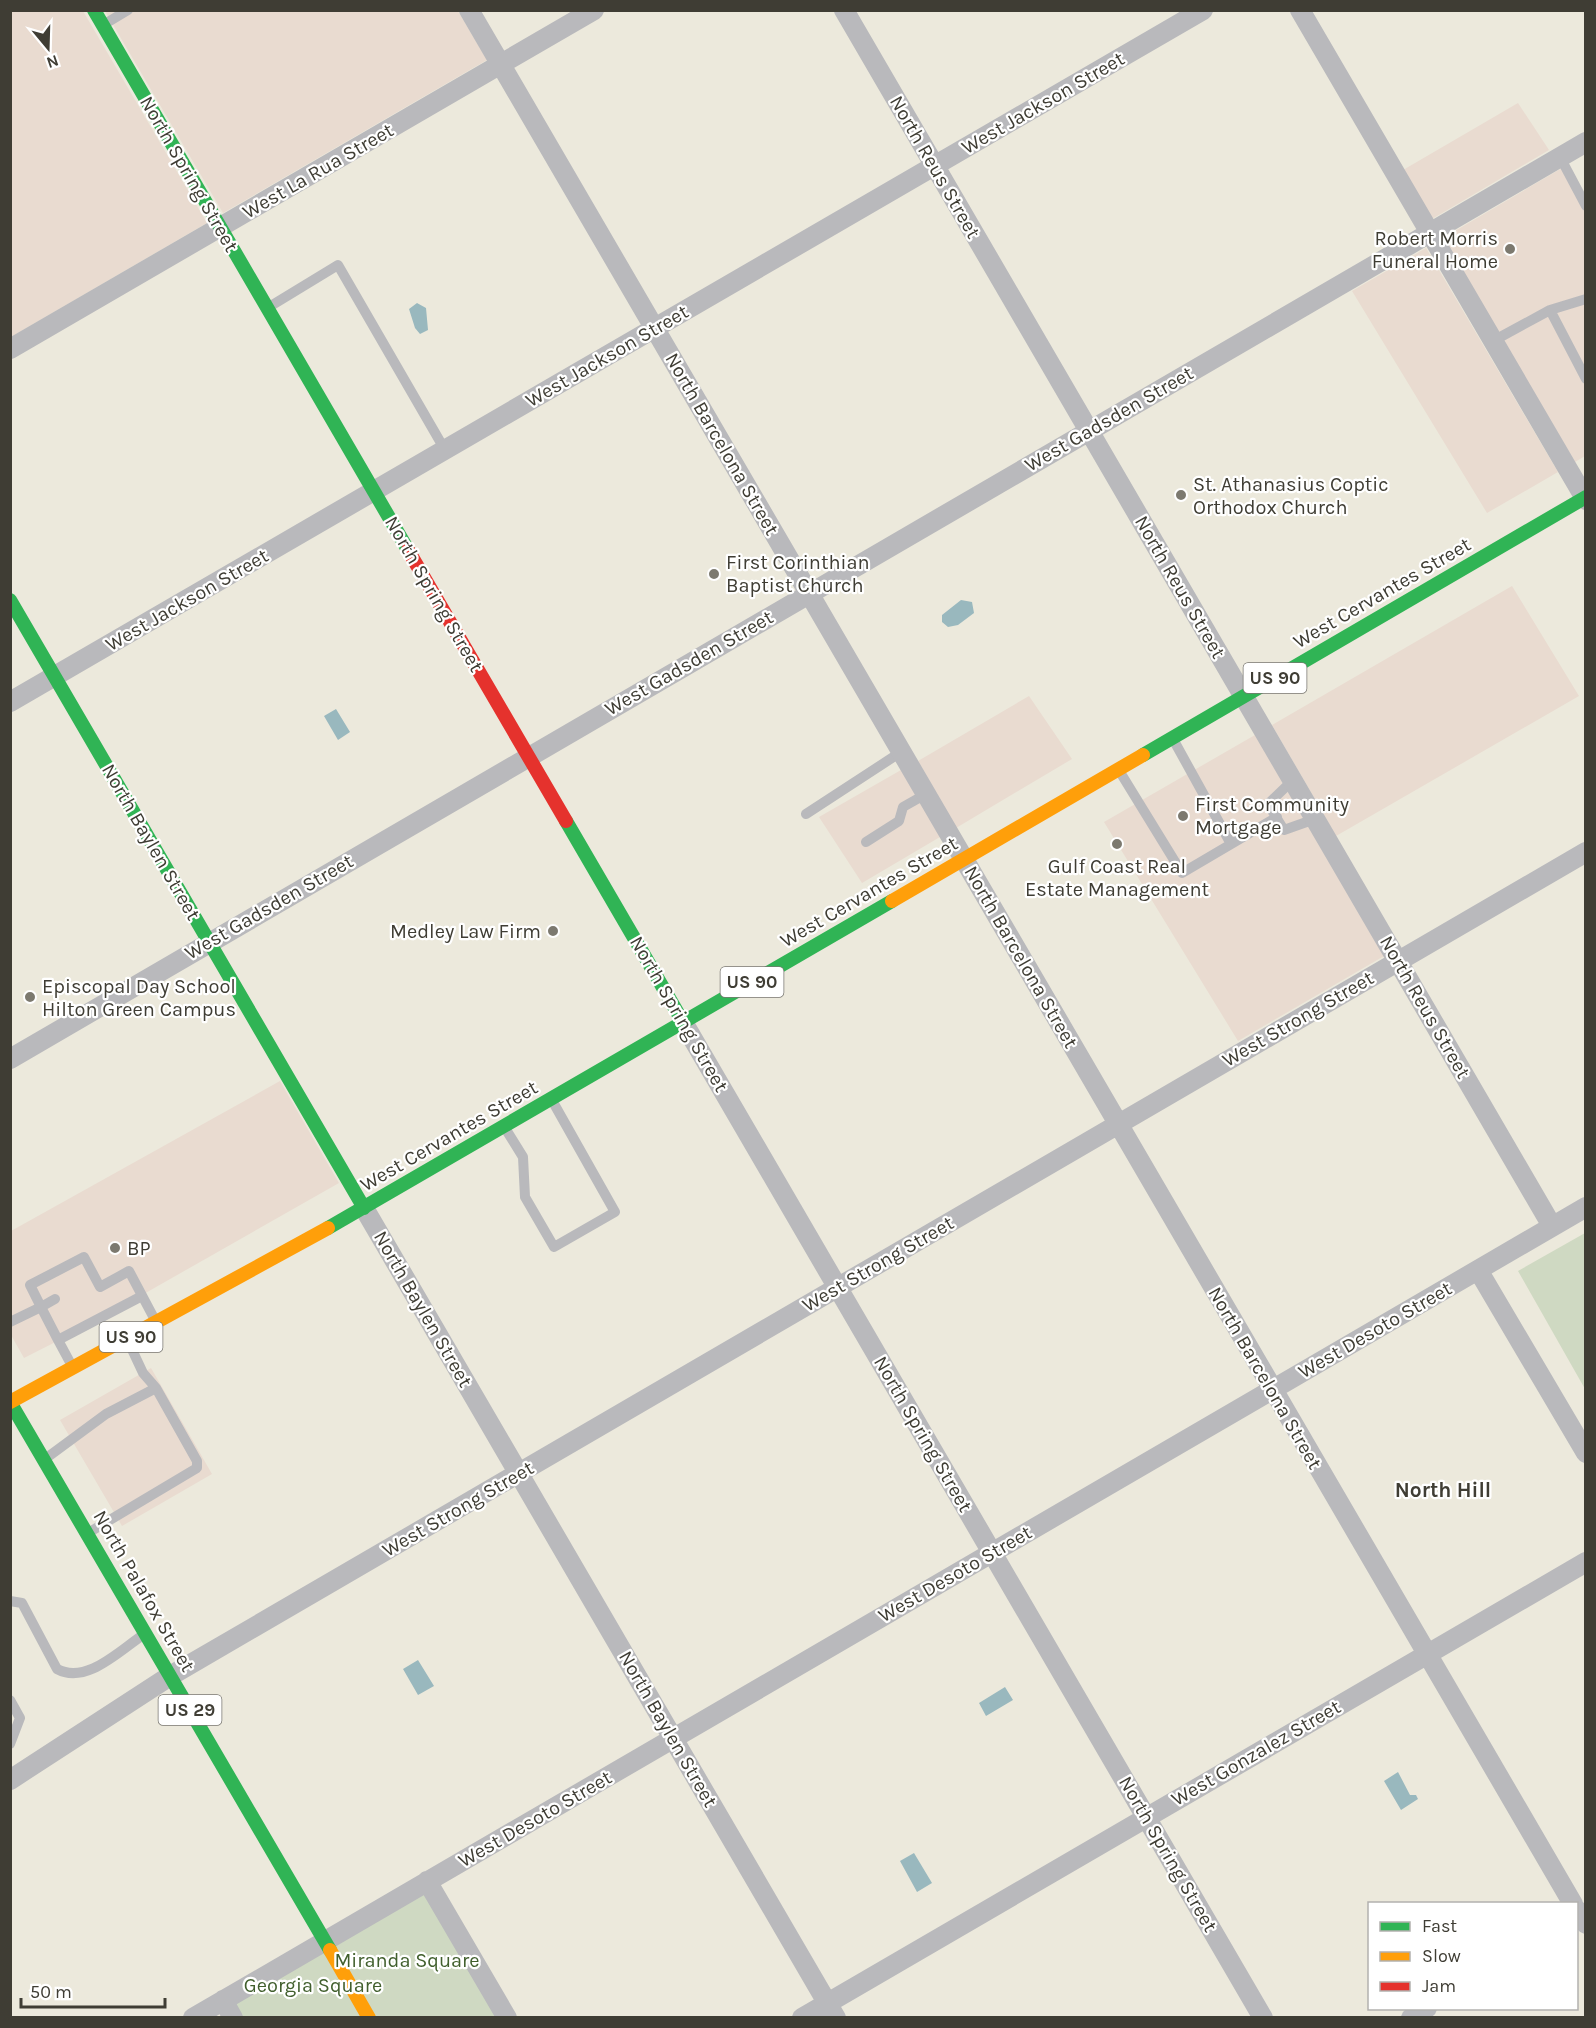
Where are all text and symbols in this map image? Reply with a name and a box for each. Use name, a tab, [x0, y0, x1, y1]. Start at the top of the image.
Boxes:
north arrow	[18, 18, 78, 78]
street label: West Jackson Street	[958, 47, 1129, 159]
text: N	[44, 51, 61, 73]
street label: North Spring Street	[135, 92, 243, 256]
street label: North Reus Street	[885, 92, 985, 243]
street label: West La Rua Street	[238, 118, 398, 224]
place label: Robert Morris Funeral Home	[1372, 227, 1498, 273]
marker: Robert Morris Funeral Home	[1503, 242, 1517, 256]
street label: West Jackson Street	[522, 300, 693, 412]
street label: North Barcelona Street	[660, 349, 784, 540]
street label: West Gadsden Street	[1021, 361, 1198, 477]
place label: St. Athanasius Coptic Orthodox Church	[1193, 473, 1389, 519]
marker: St. Athanasius Coptic Orthodox Church	[1174, 488, 1188, 502]
street label: North Spring Street	[380, 512, 488, 676]
street label: North Reus Street	[1130, 512, 1230, 663]
street label: West Cervantes Street	[1289, 533, 1475, 653]
street label: West Jackson Street	[102, 544, 273, 656]
place label: First Corinthian Baptist Church	[726, 551, 870, 597]
marker: First Corinthian Baptist Church	[707, 567, 721, 581]
street label: West Gadsden Street	[601, 605, 778, 721]
road number: US 90	[1244, 663, 1306, 693]
street label: North Baylen Street	[97, 760, 205, 925]
place label: First Community Mortgage	[1195, 793, 1349, 839]
marker: First Community Mortgage	[1176, 809, 1190, 823]
street label: West Cervantes Street	[776, 832, 962, 952]
marker: Gulf Coast Real Estate Management	[1110, 837, 1124, 851]
street label: West Gadsden Street	[181, 849, 358, 965]
place label: Gulf Coast Real Estate Management	[1025, 855, 1209, 901]
street label: North Barcelona Street	[959, 862, 1083, 1053]
place label: Medley Law Firm	[390, 920, 541, 943]
marker: Medley Law Firm	[546, 924, 560, 938]
street label: North Spring Street	[625, 932, 733, 1096]
street label: North Reus Street	[1375, 932, 1475, 1083]
street label: West Strong Street	[1218, 966, 1378, 1072]
road number: US 90	[720, 967, 783, 997]
place label: Episcopal Day School Hilton Green Campus	[42, 975, 236, 1021]
marker: Episcopal Day School Hilton Green Campus	[23, 990, 37, 1004]
street label: West Cervantes Street	[356, 1076, 542, 1196]
street label: West Strong Street	[798, 1211, 958, 1317]
street label: North Baylen Street	[369, 1227, 477, 1392]
place label: BP	[127, 1237, 151, 1260]
marker: BP	[108, 1241, 122, 1255]
street label: West Desoto Street	[1294, 1276, 1456, 1383]
street label: North Barcelona Street	[1203, 1283, 1327, 1474]
road number: US 90	[100, 1322, 162, 1352]
street label: North Spring Street	[869, 1352, 977, 1516]
street label: West Strong Street	[378, 1456, 538, 1562]
district label: North Hill	[1395, 1478, 1491, 1502]
street label: North Palafox Street	[88, 1506, 200, 1676]
street label: West Desoto Street	[874, 1520, 1036, 1627]
street label: North Baylen Street	[614, 1647, 722, 1812]
road number: US 29	[158, 1695, 222, 1725]
street label: West Gonzalez Street	[1167, 1695, 1345, 1811]
street label: West Desoto Street	[454, 1765, 616, 1872]
street label: North Spring Street	[1114, 1772, 1222, 1936]
legend	[1368, 1902, 1578, 2010]
text: Fast	[1422, 1915, 1457, 1937]
text: Slow	[1422, 1945, 1461, 1967]
park label: Miranda Square	[334, 1949, 480, 1972]
scale bar	[21, 1971, 165, 2009]
park label: Georgia Square	[244, 1974, 382, 1997]
text: Jam	[1422, 1975, 1456, 1997]
text: 50 m	[30, 1981, 72, 2003]

